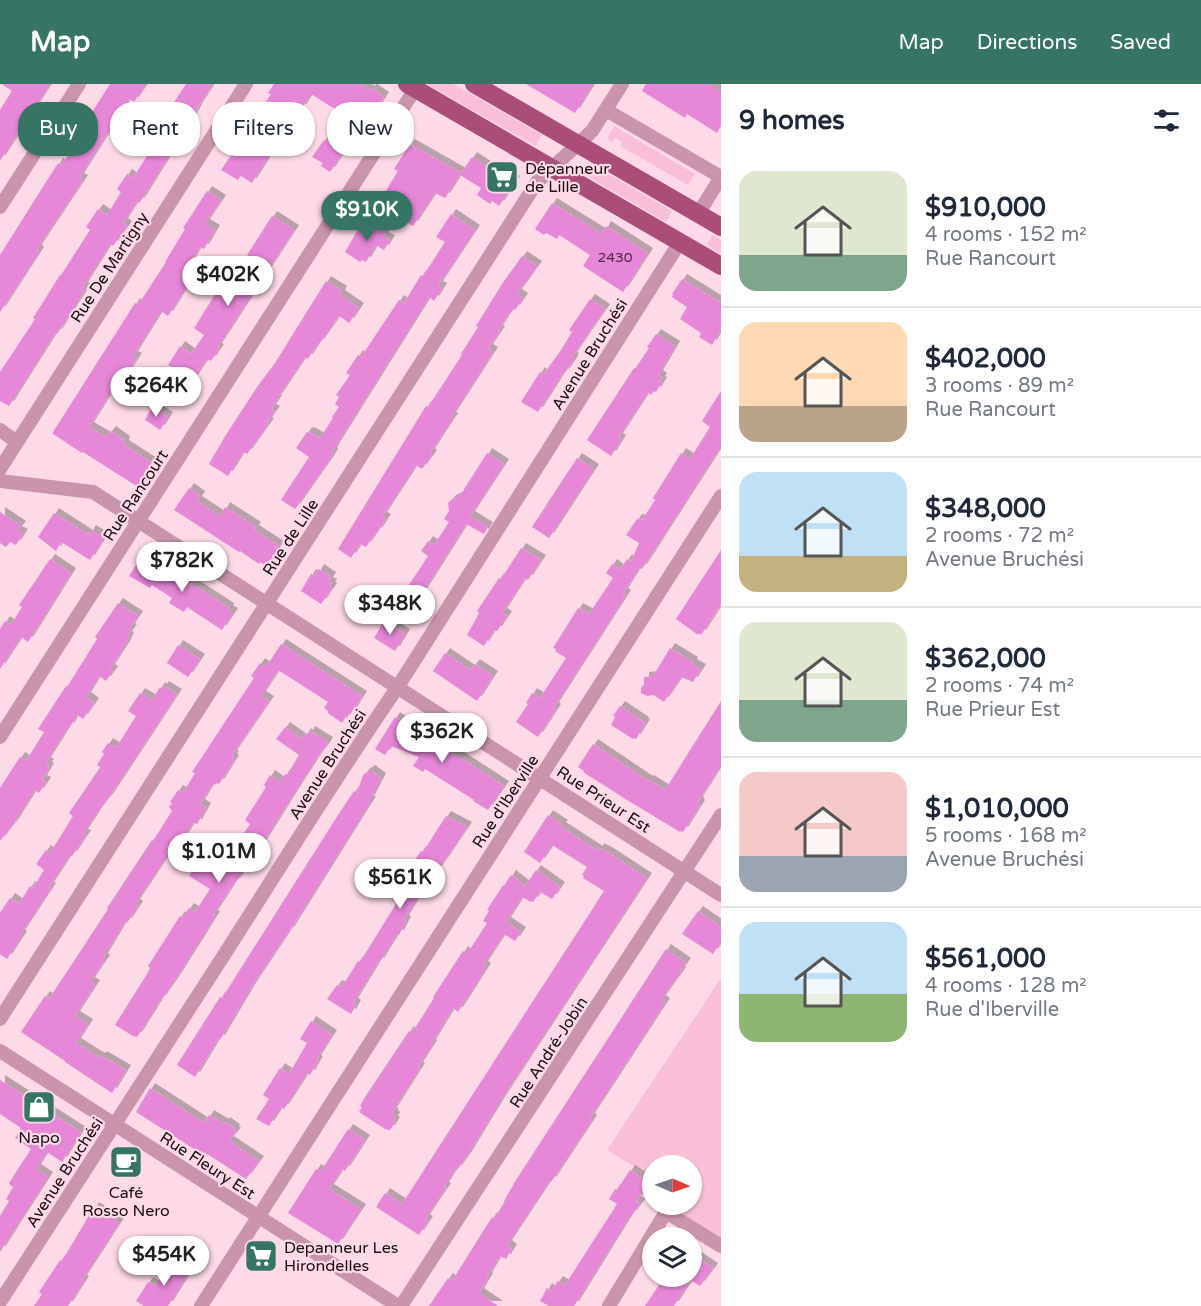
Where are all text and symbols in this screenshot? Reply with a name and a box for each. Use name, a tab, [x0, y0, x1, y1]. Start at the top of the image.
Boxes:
text: Map	[30, 25, 90, 59]
text: Map	[898, 30, 944, 55]
text: Directions	[977, 30, 1077, 55]
text: Saved	[1110, 30, 1171, 55]
chip: Buy	[18, 102, 98, 156]
chip: Rent	[110, 102, 200, 156]
chip: Filters	[212, 102, 315, 156]
chip: New	[327, 102, 414, 156]
icon: filters	[1150, 104, 1183, 137]
text: 9 homes	[739, 105, 845, 136]
supermarket icon: Dépanneur de Lille	[484, 159, 520, 195]
place label: Dépanneur de Lille	[525, 159, 610, 197]
pin: $910K	[325, 191, 409, 242]
text: $910,000	[925, 192, 1046, 223]
icon: home	[787, 195, 859, 267]
text: $910K	[335, 198, 399, 222]
street label: Rue De Martigny	[67, 208, 153, 327]
text: 4 rooms · 152 m²	[925, 223, 1087, 247]
text: Rue Rancourt	[925, 247, 1056, 271]
house number: 2430	[597, 249, 633, 266]
pin: $402K	[186, 256, 270, 307]
text: $402K	[196, 263, 260, 287]
street label: Avenue Bruchési	[548, 295, 632, 414]
text: $402,000	[925, 343, 1046, 374]
icon: home	[787, 346, 859, 418]
pin: $264K	[114, 367, 198, 418]
text: $264K	[124, 374, 188, 398]
text: 3 rooms · 89 m²	[925, 374, 1074, 398]
text: Rue Rancourt	[925, 398, 1056, 422]
street label: Rue Rancourt	[99, 446, 173, 545]
text: $348,000	[925, 493, 1046, 524]
street label: Rue de Lille	[259, 495, 323, 580]
icon: home	[787, 496, 859, 568]
text: 2 rooms · 72 m²	[925, 524, 1074, 548]
pin: $782K	[140, 542, 224, 593]
text: Avenue Bruchési	[925, 548, 1084, 572]
text: $782K	[150, 549, 214, 573]
pin: $348K	[348, 585, 432, 636]
text: $348K	[358, 592, 422, 616]
text: $362,000	[925, 643, 1046, 674]
icon: home	[787, 646, 859, 718]
text: 2 rooms · 74 m²	[925, 674, 1074, 698]
text: Rue Prieur Est	[925, 698, 1060, 722]
street label: Avenue Bruchési	[285, 706, 371, 823]
pin: $362K	[400, 713, 484, 764]
text: $362K	[410, 720, 474, 744]
street label: Rue d'Iberville	[468, 751, 543, 852]
street label: Rue Prieur Est	[553, 762, 654, 838]
text: $1,010,000	[925, 793, 1069, 824]
icon: home	[787, 796, 859, 868]
text: 5 rooms · 168 m²	[925, 824, 1087, 848]
pin: $1.01M	[170, 833, 268, 884]
text: $1.01M	[182, 840, 256, 864]
text: Avenue Bruchési	[925, 848, 1084, 872]
pin: $561K	[358, 859, 442, 910]
text: $561K	[368, 866, 432, 890]
text: $561,000	[925, 943, 1046, 974]
icon: home	[787, 946, 859, 1018]
text: 4 rooms · 128 m²	[925, 974, 1087, 998]
street label: Rue André-Jobin	[505, 993, 592, 1112]
text: Rue d'Iberville	[925, 998, 1059, 1022]
shop icon: Napo	[21, 1089, 57, 1125]
street label: Avenue Bruchési	[22, 1114, 108, 1231]
place label: Napo	[18, 1128, 60, 1148]
street label: Rue Fleury Est	[156, 1128, 259, 1204]
cafe icon: Café Rosso Nero	[108, 1144, 144, 1180]
north arrow	[642, 1155, 702, 1215]
map controls	[642, 1155, 702, 1287]
place label: Café Rosso Nero	[82, 1183, 170, 1221]
button: layers	[642, 1227, 702, 1287]
pin: $454K	[122, 1236, 206, 1287]
supermarket icon: Depanneur Les Hirondelles	[243, 1238, 279, 1274]
place label: Depanneur Les Hirondelles	[284, 1238, 398, 1276]
text: $454K	[132, 1243, 196, 1267]

